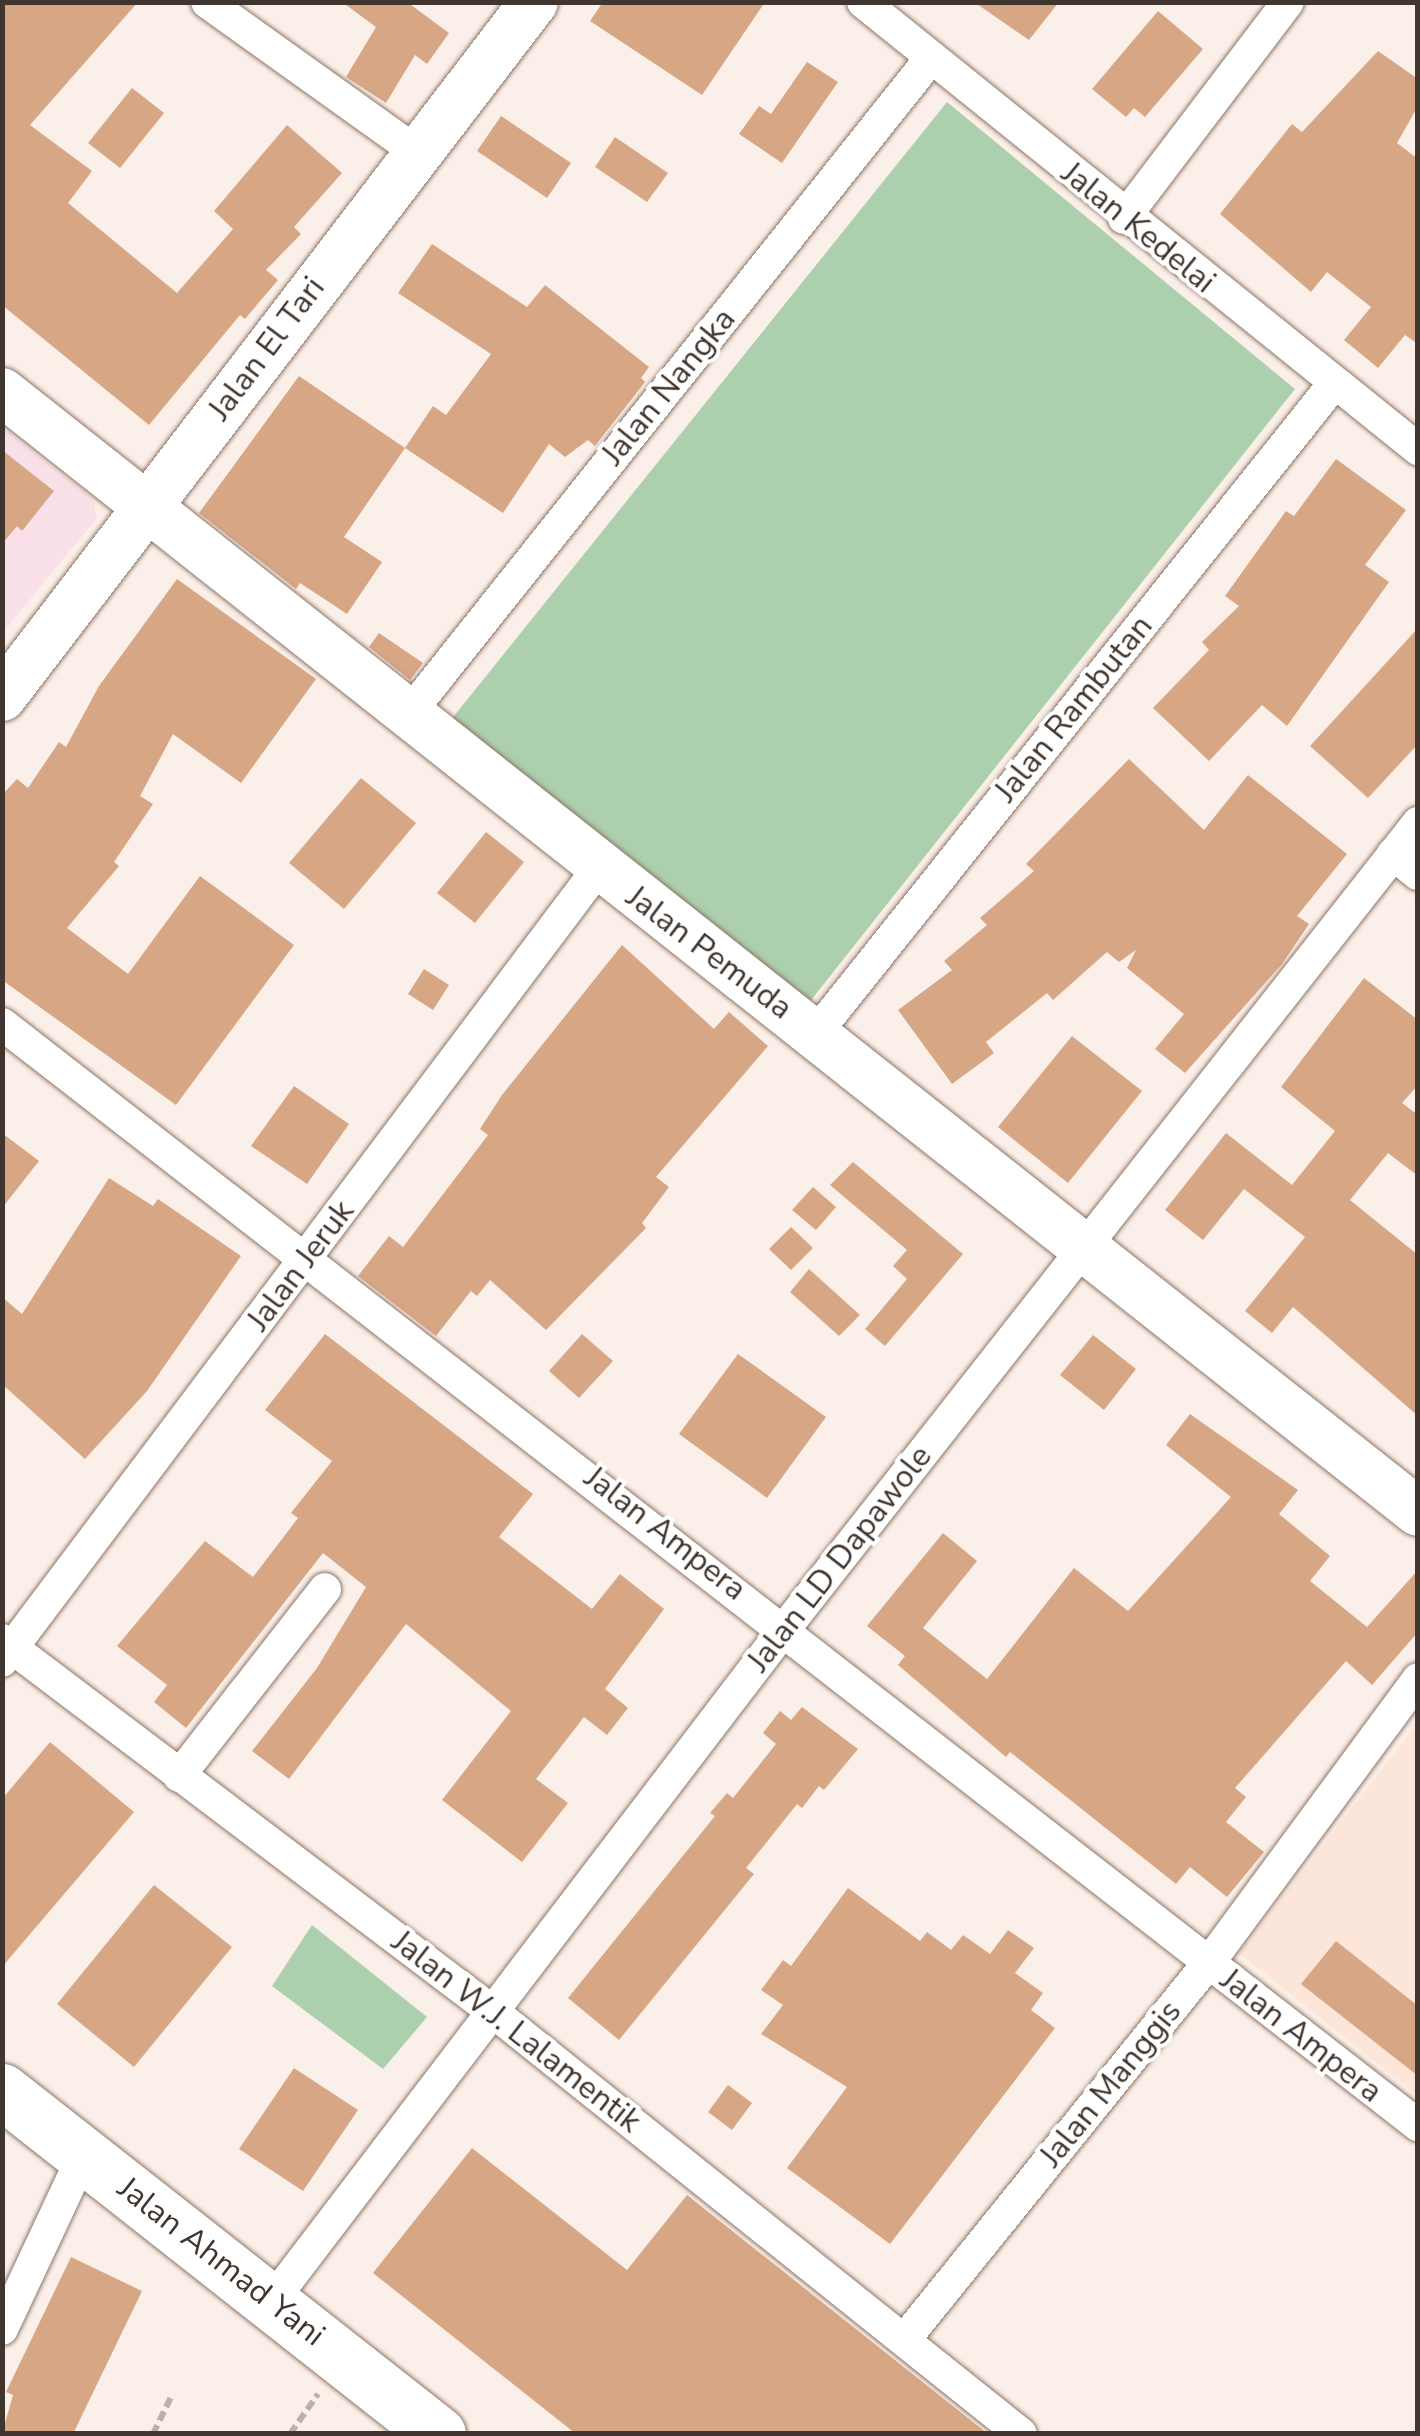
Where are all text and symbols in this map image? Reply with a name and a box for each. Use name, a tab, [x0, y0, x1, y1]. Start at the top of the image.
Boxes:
street label: Jalan Kedelai	[1054, 154, 1222, 302]
street label: Jalan El Tari	[201, 270, 333, 428]
street label: Jalan Nangka	[594, 301, 744, 473]
street label: Jalan Rambutan	[987, 608, 1161, 810]
street label: Jalan Pemuda	[619, 878, 799, 1028]
street label: Jalan Jeruk	[240, 1193, 362, 1339]
street label: Jalan LD Dapawole	[740, 1438, 940, 1680]
street label: Jalan Ampera	[576, 1459, 754, 1609]
street label: Jalan W.J. Lalamentik	[384, 1923, 648, 2141]
street label: Jalan Ampera	[1212, 1961, 1390, 2111]
street label: Jalan Manggis	[1032, 1993, 1190, 2175]
street label: Jalan Ahmad Yani	[110, 2169, 332, 2355]

